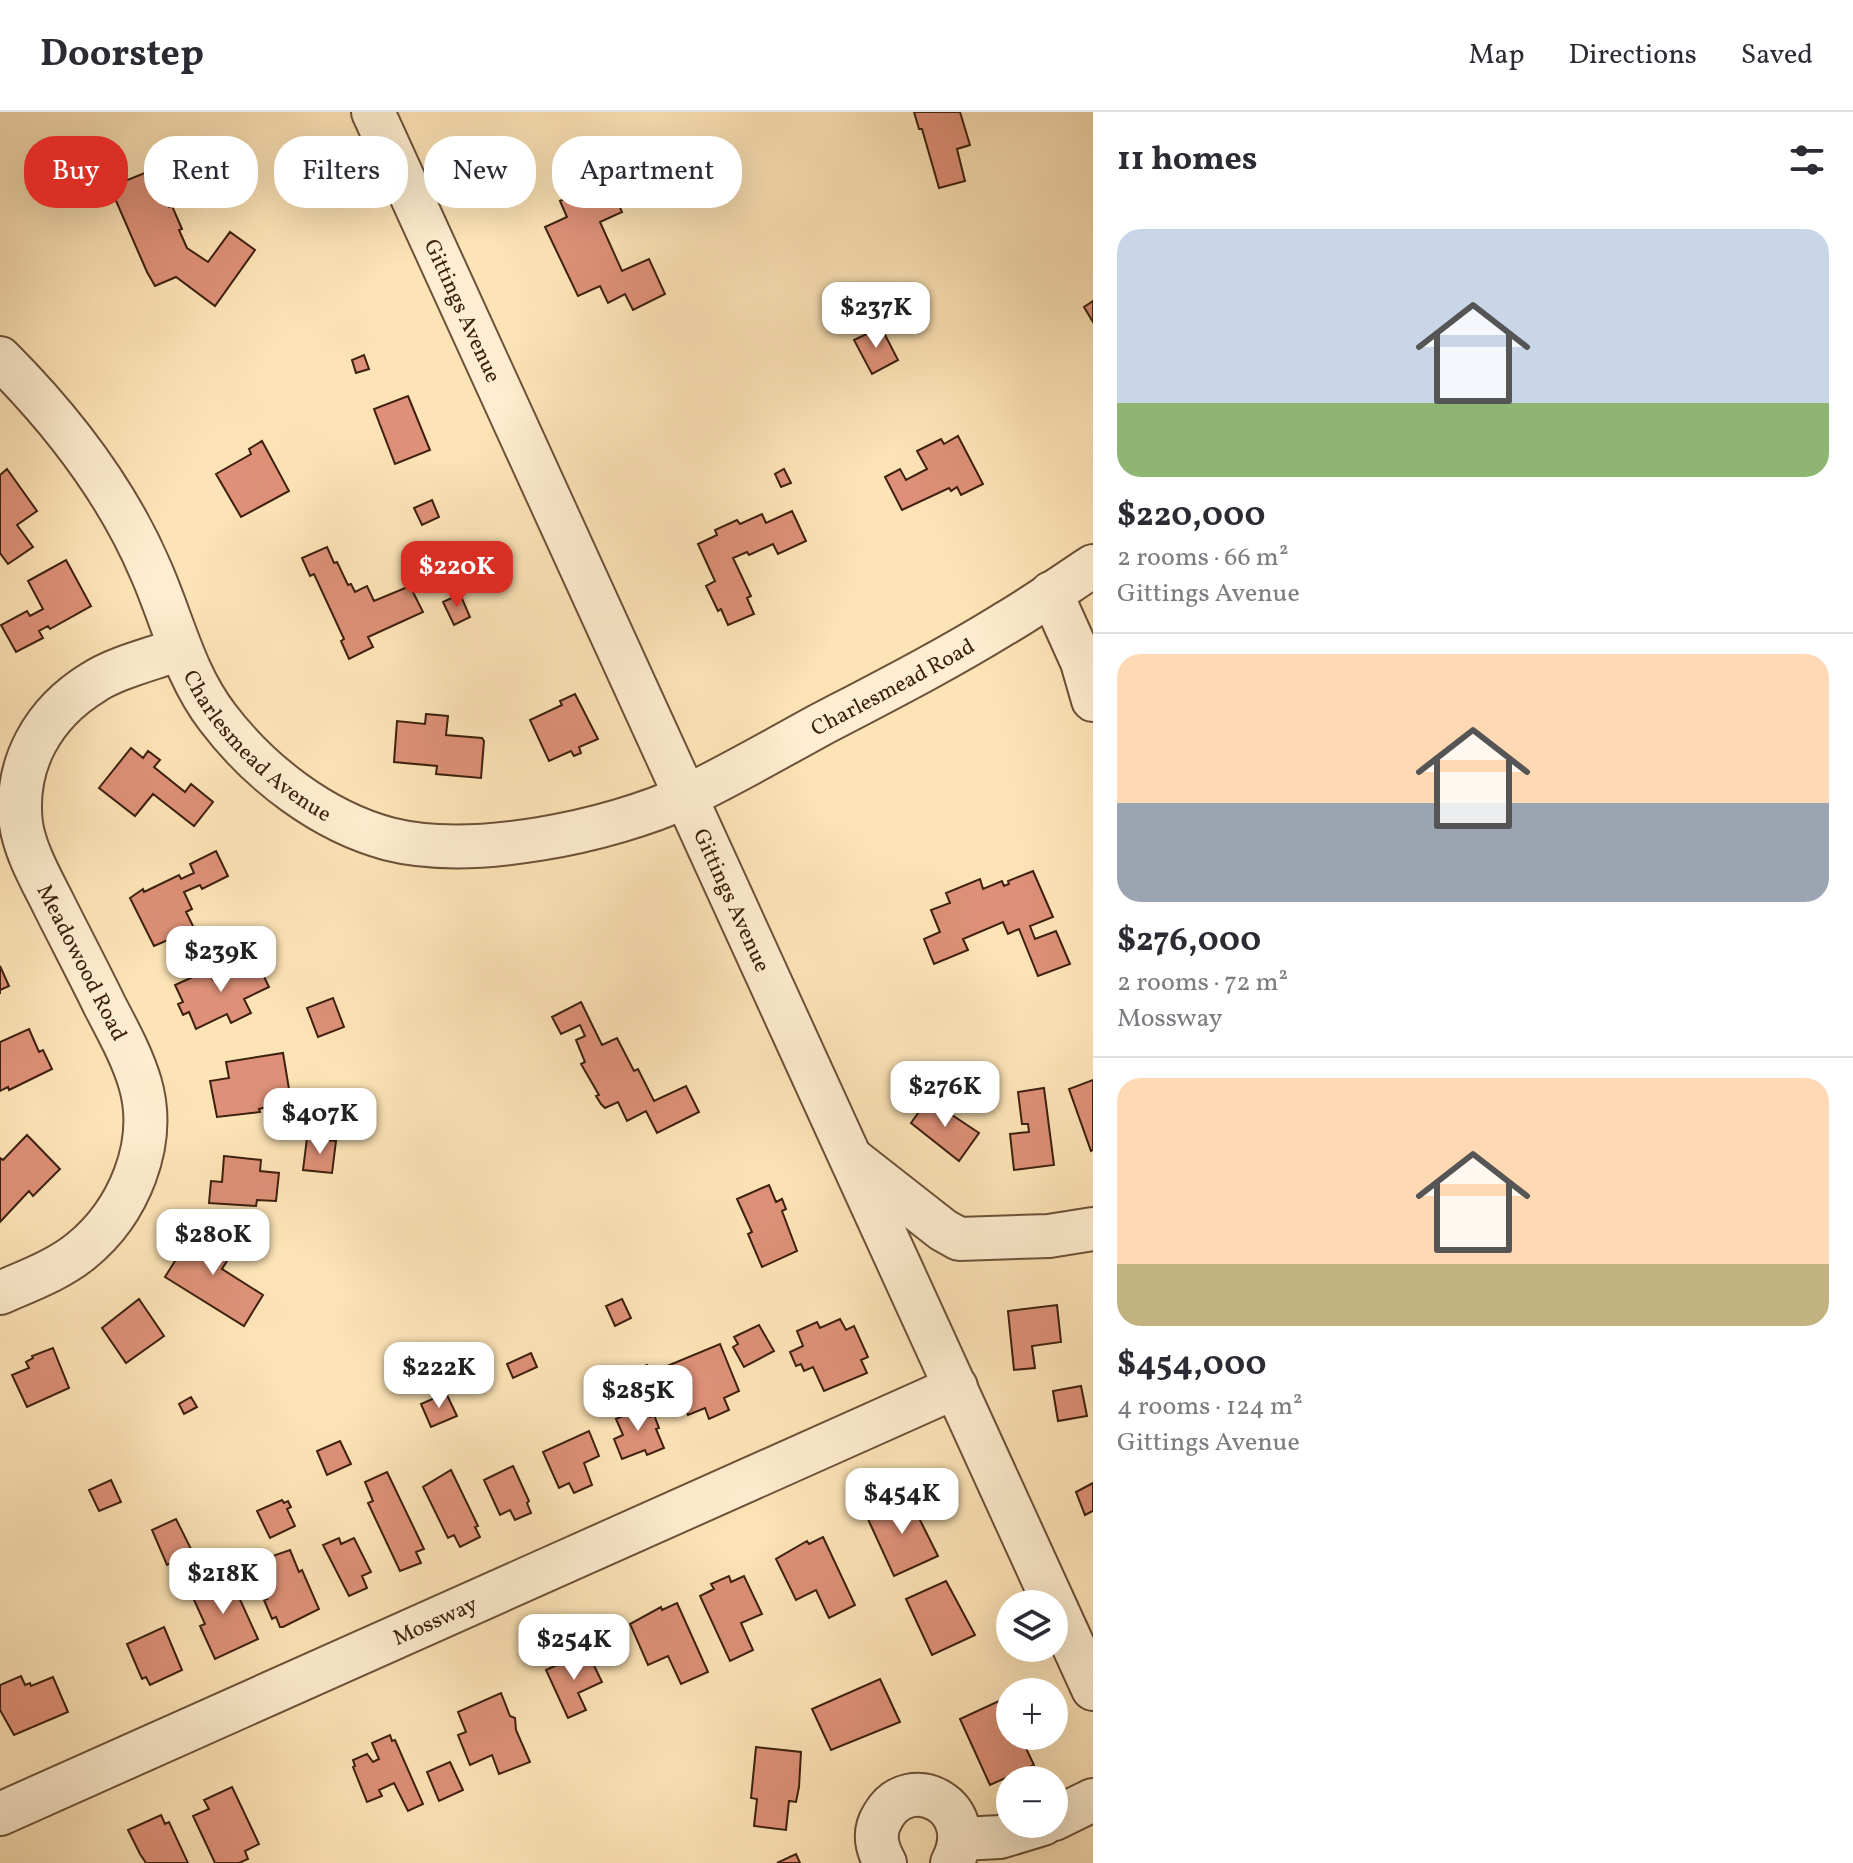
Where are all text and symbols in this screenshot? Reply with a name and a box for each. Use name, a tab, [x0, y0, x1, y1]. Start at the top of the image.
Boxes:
text: Doorstep	[40, 29, 204, 82]
text: Map	[1469, 36, 1525, 75]
text: Directions	[1569, 36, 1697, 75]
text: Saved	[1741, 36, 1813, 75]
chip: Buy	[24, 136, 128, 208]
chip: Rent	[144, 136, 258, 208]
chip: Filters	[274, 136, 408, 208]
chip: New	[424, 136, 536, 208]
chip: Apartment	[552, 136, 742, 208]
text: 11 homes	[1117, 137, 1257, 184]
icon: filters	[1785, 138, 1829, 182]
street label: Gittings Avenue	[415, 234, 508, 388]
icon: home	[1401, 281, 1545, 425]
pin: $237K	[820, 282, 932, 350]
text: $237K	[840, 290, 912, 326]
text: $220,000	[1117, 493, 1265, 540]
text: 2 rooms · 66 m²	[1117, 540, 1289, 576]
pin: $220K	[401, 541, 513, 609]
text: $220K	[419, 549, 495, 585]
text: Gittings Avenue	[1117, 576, 1300, 612]
street label: Charlesmead Road	[806, 632, 981, 745]
street label: Charlesmead Avenue	[174, 665, 336, 831]
icon: home	[1401, 706, 1545, 850]
street label: Gittings Avenue	[684, 824, 777, 978]
street label: Meadowood Road	[28, 879, 134, 1047]
text: $276,000	[1117, 918, 1261, 965]
pin: $239K	[165, 926, 277, 994]
text: $239K	[184, 934, 258, 970]
text: 2 rooms · 72 m²	[1117, 965, 1288, 1001]
text: Mossway	[1117, 1001, 1223, 1037]
pin: $276K	[889, 1061, 1001, 1129]
text: $276K	[909, 1069, 981, 1105]
pin: $407K	[264, 1088, 376, 1156]
text: $407K	[281, 1096, 359, 1132]
icon: home	[1401, 1130, 1545, 1274]
pin: $280K	[157, 1209, 269, 1277]
text: $280K	[174, 1217, 252, 1253]
pin: $222K	[383, 1342, 495, 1410]
text: $454,000	[1117, 1342, 1266, 1389]
text: $222K	[402, 1350, 476, 1386]
pin: $285K	[582, 1365, 694, 1433]
text: $285K	[602, 1373, 675, 1409]
text: 4 rooms · 124 m²	[1117, 1389, 1303, 1425]
text: Gittings Avenue	[1117, 1425, 1300, 1461]
pin: $454K	[846, 1468, 958, 1536]
text: $454K	[864, 1476, 940, 1512]
pin: $218K	[167, 1548, 279, 1616]
text: $218K	[187, 1556, 259, 1592]
street label: Mossway	[388, 1590, 483, 1655]
map controls	[996, 1590, 1068, 1838]
button: layers	[996, 1590, 1068, 1662]
pin: $254K	[518, 1614, 630, 1682]
text: $254K	[536, 1622, 612, 1658]
button: +	[996, 1678, 1068, 1750]
button: −	[996, 1766, 1068, 1838]

